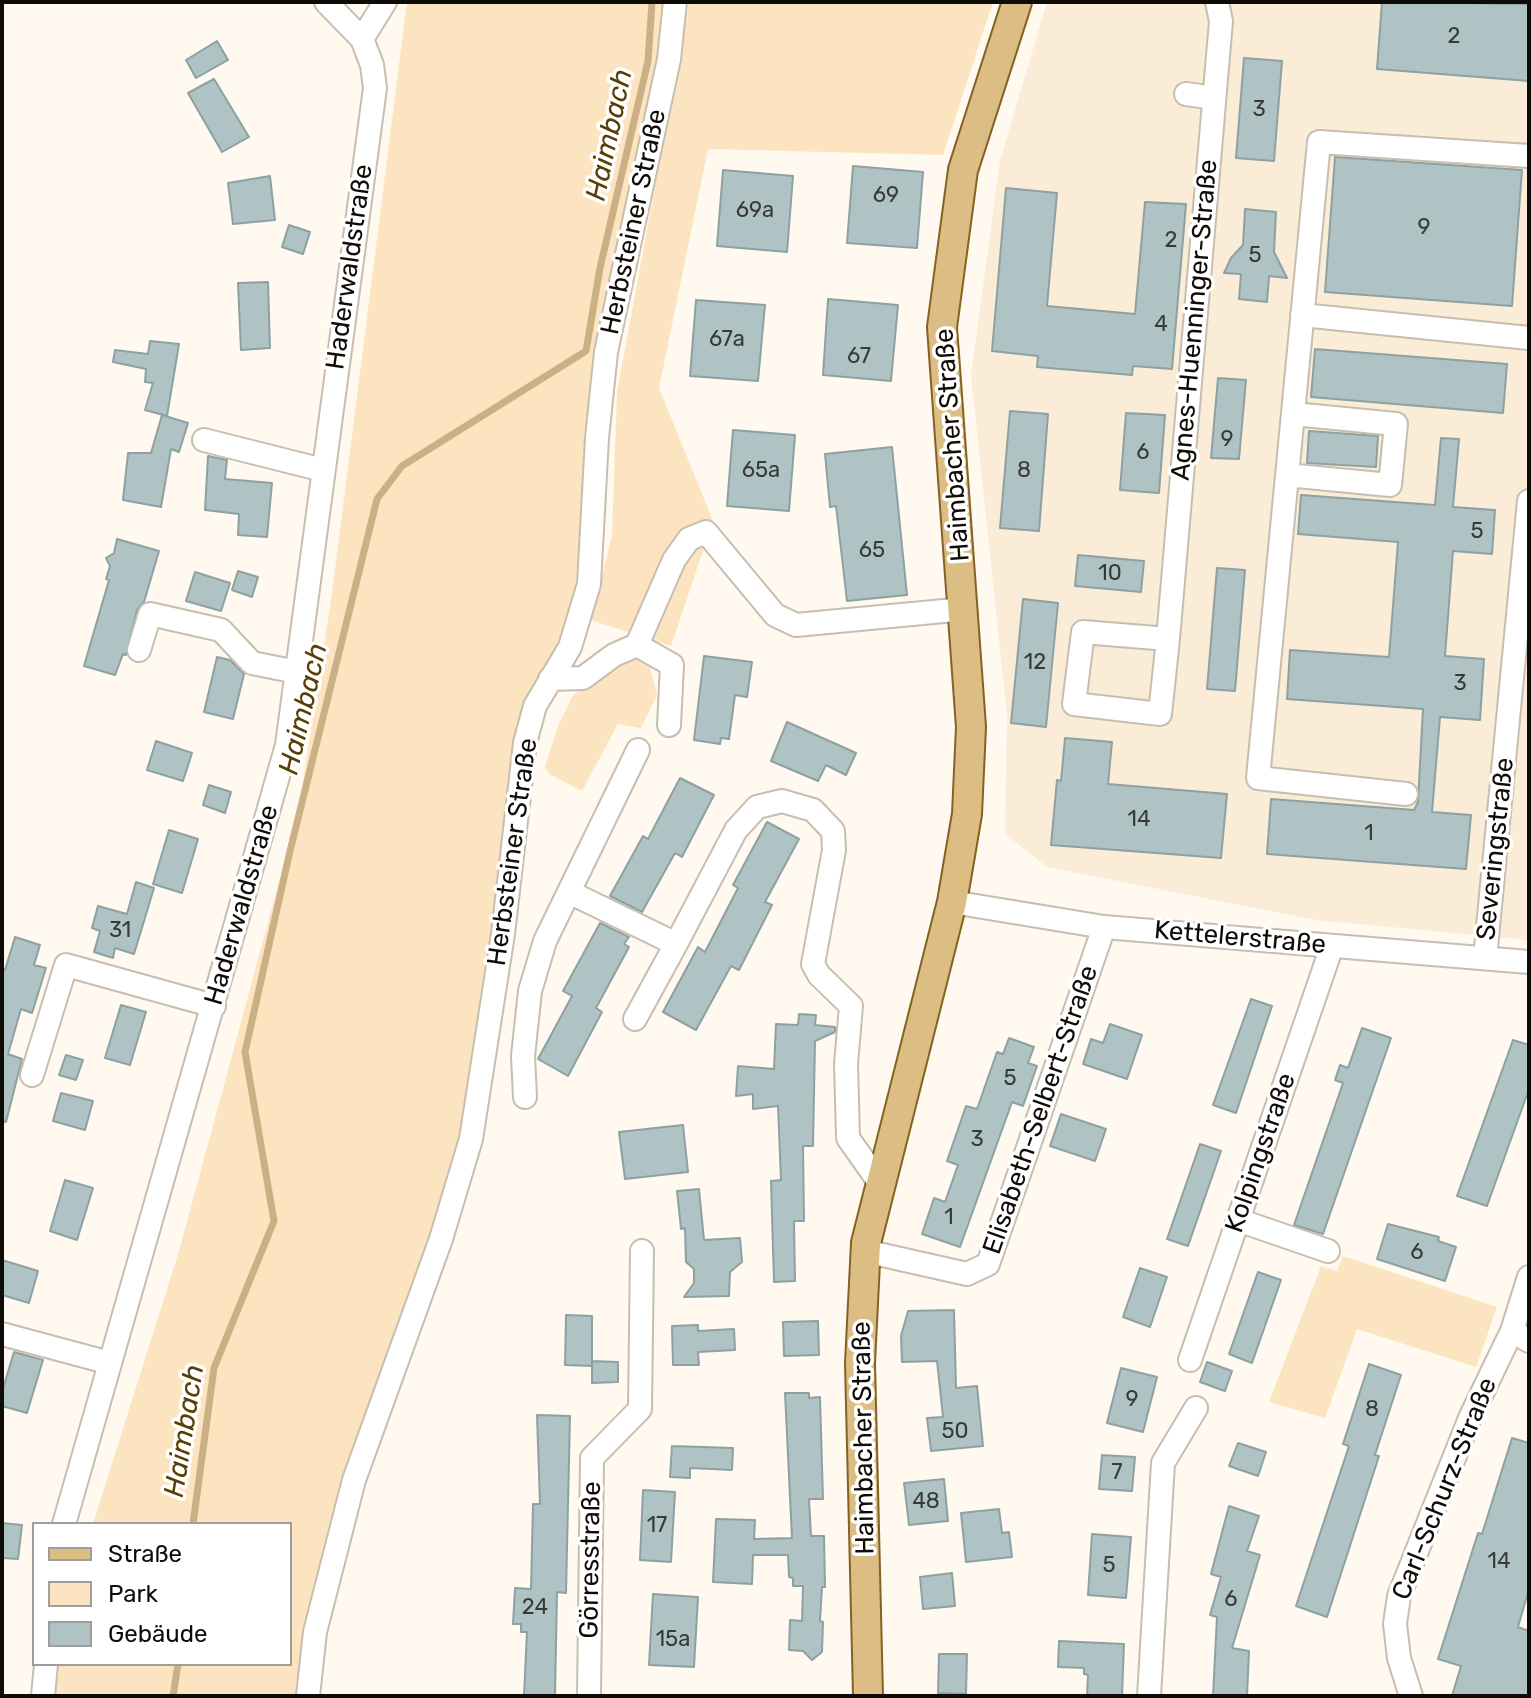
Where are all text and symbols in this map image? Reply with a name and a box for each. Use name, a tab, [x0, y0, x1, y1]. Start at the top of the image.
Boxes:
house number: 2	[1448, 24, 1460, 50]
water label: Haimbach	[580, 66, 640, 204]
house number: 3	[1252, 97, 1266, 123]
street label: Herbsteiner Straße	[595, 106, 673, 338]
street label: Agnes-Huenninger-Straße	[1165, 158, 1225, 482]
street label: Haderwaldstraße	[320, 162, 380, 372]
house number: 69	[873, 183, 899, 209]
house number: 69a	[736, 198, 774, 224]
house number: 9	[1417, 215, 1431, 241]
house number: 2	[1165, 228, 1177, 254]
house number: 5	[1248, 243, 1262, 269]
house number: 4	[1154, 312, 1168, 338]
house number: 67a	[709, 327, 745, 353]
street label: Haimbacher Straße	[929, 328, 977, 562]
house number: 67	[847, 344, 871, 370]
house number: 9	[1220, 427, 1234, 453]
house number: 6	[1136, 440, 1150, 466]
house number: 65a	[742, 458, 780, 484]
house number: 8	[1017, 458, 1031, 484]
house number: 5	[1470, 519, 1484, 545]
house number: 65	[859, 538, 885, 564]
house number: 10	[1098, 561, 1122, 587]
water label: Haimbach	[273, 640, 335, 778]
house number: 12	[1024, 650, 1046, 676]
house number: 3	[1453, 671, 1467, 697]
street label: Herbsteiner Straße	[482, 736, 544, 968]
street label: Severingstraße	[1471, 756, 1521, 942]
street label: Haderwaldstraße	[199, 801, 285, 1009]
house number: 14	[1127, 807, 1151, 833]
house number: 1	[1364, 821, 1374, 847]
street label: Kettelerstraße	[1153, 915, 1327, 961]
house number: 31	[109, 918, 131, 944]
street label: Elisabeth-Selbert-Straße	[977, 962, 1105, 1258]
house number: 5	[1003, 1066, 1017, 1092]
street label: Kolpingstraße	[1219, 1069, 1303, 1237]
house number: 3	[970, 1127, 984, 1153]
house number: 1	[944, 1205, 954, 1231]
house number: 6	[1410, 1240, 1424, 1266]
street label: Haimbacher Straße	[846, 1321, 882, 1555]
water label: Haimbach	[158, 1362, 212, 1500]
street label: Carl-Schurz-Straße	[1386, 1373, 1504, 1605]
house number: 9	[1125, 1387, 1139, 1413]
house number: 8	[1365, 1397, 1379, 1423]
house number: 50	[941, 1419, 969, 1445]
house number: 7	[1111, 1460, 1123, 1486]
street label: Görresstraße	[574, 1481, 608, 1639]
house number: 48	[912, 1489, 940, 1515]
house number: 17	[647, 1513, 667, 1539]
legend	[32, 1522, 292, 1666]
text: Straße	[108, 1540, 182, 1568]
house number: 14	[1487, 1549, 1511, 1575]
house number: 5	[1102, 1553, 1116, 1579]
text: Park	[108, 1580, 158, 1608]
house number: 6	[1224, 1587, 1238, 1613]
house number: 24	[522, 1595, 548, 1621]
text: Gebäude	[108, 1620, 207, 1648]
house number: 15a	[656, 1627, 690, 1653]

